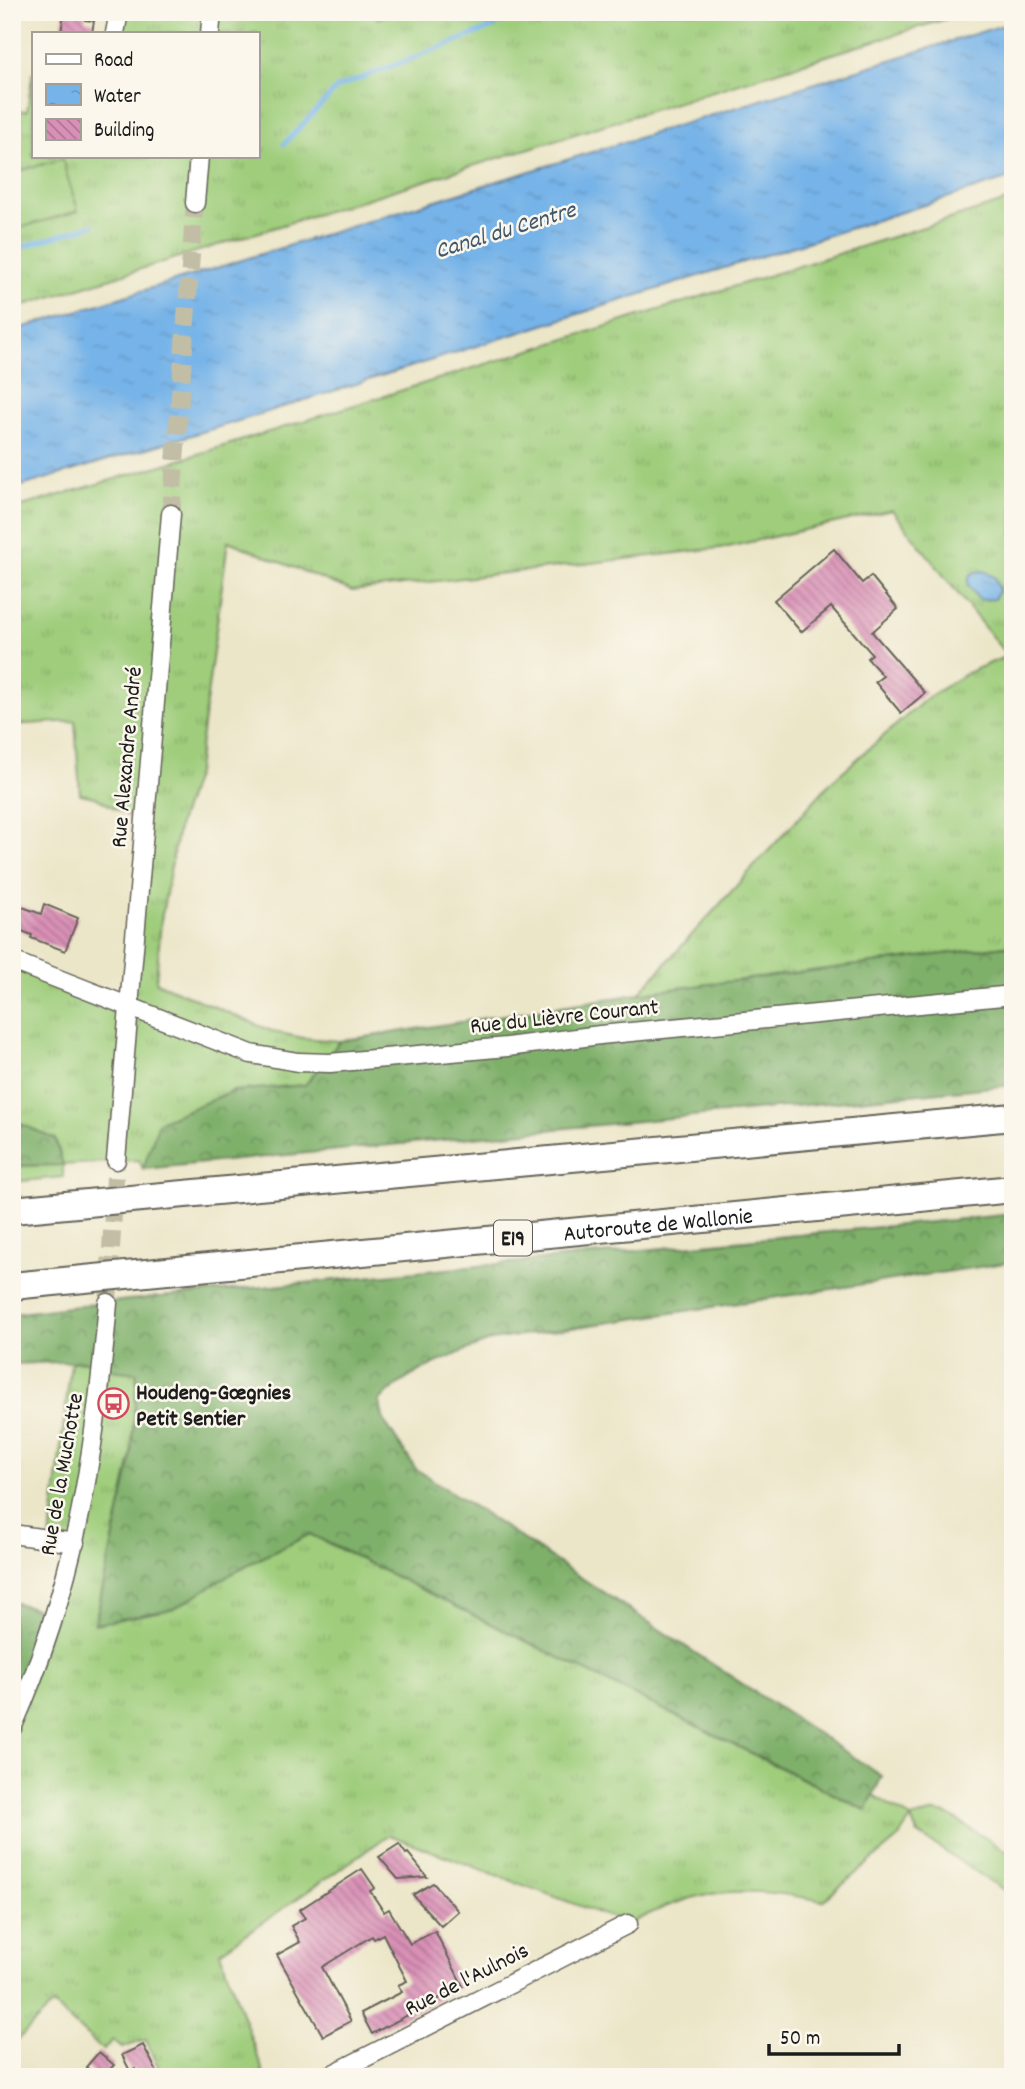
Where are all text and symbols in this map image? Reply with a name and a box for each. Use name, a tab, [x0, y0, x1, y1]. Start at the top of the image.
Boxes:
legend	[32, 32, 259, 158]
text: Road	[94, 47, 133, 77]
text: Water	[94, 83, 141, 113]
text: Building	[94, 117, 154, 147]
water label: Canal du Centre	[431, 194, 582, 269]
street label: Rue Alexandre André	[104, 665, 153, 849]
street label: Rue du Lièvre Courant	[468, 992, 660, 1045]
street label: Autoroute de Wallonie	[562, 1201, 755, 1252]
road number: E19	[494, 1220, 532, 1256]
place label: Houdeng-Gœgnies Petit Sentier	[136, 1378, 292, 1437]
bus stop icon: Houdeng-Gœgnies Petit Sentier	[96, 1387, 130, 1421]
street label: Rue de la Muchotte	[33, 1391, 94, 1559]
street label: Rue de l'Aulnois	[400, 1936, 535, 2027]
scale bar	[769, 2012, 899, 2056]
text: 50 m	[780, 2025, 820, 2055]

